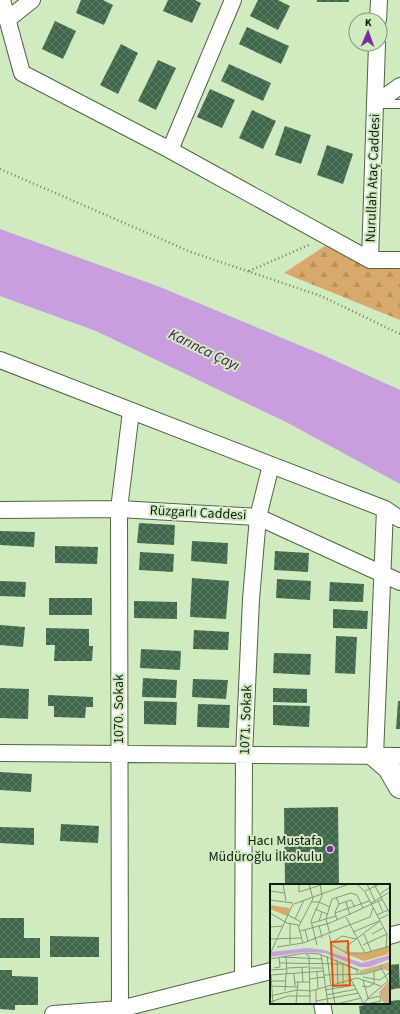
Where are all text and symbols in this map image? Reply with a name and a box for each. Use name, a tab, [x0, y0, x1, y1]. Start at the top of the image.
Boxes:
north arrow	[348, 12, 388, 52]
text: K	[365, 15, 372, 30]
street label: Nurullah Ataç Caddesi	[361, 113, 385, 243]
water label: Karınca Çayı	[165, 324, 243, 376]
street label: Rüzgarlı Caddesi	[149, 500, 247, 526]
street label: 1070. Sokak	[109, 674, 129, 744]
street label: 1071. Sokak	[235, 685, 257, 755]
place label: Hacı Mustafa Müdüroğlu İlkokulu	[208, 831, 322, 867]
marker: Hacı Mustafa Müdüroğlu İlkokulu	[325, 844, 335, 854]
inset map	[270, 884, 390, 1004]

